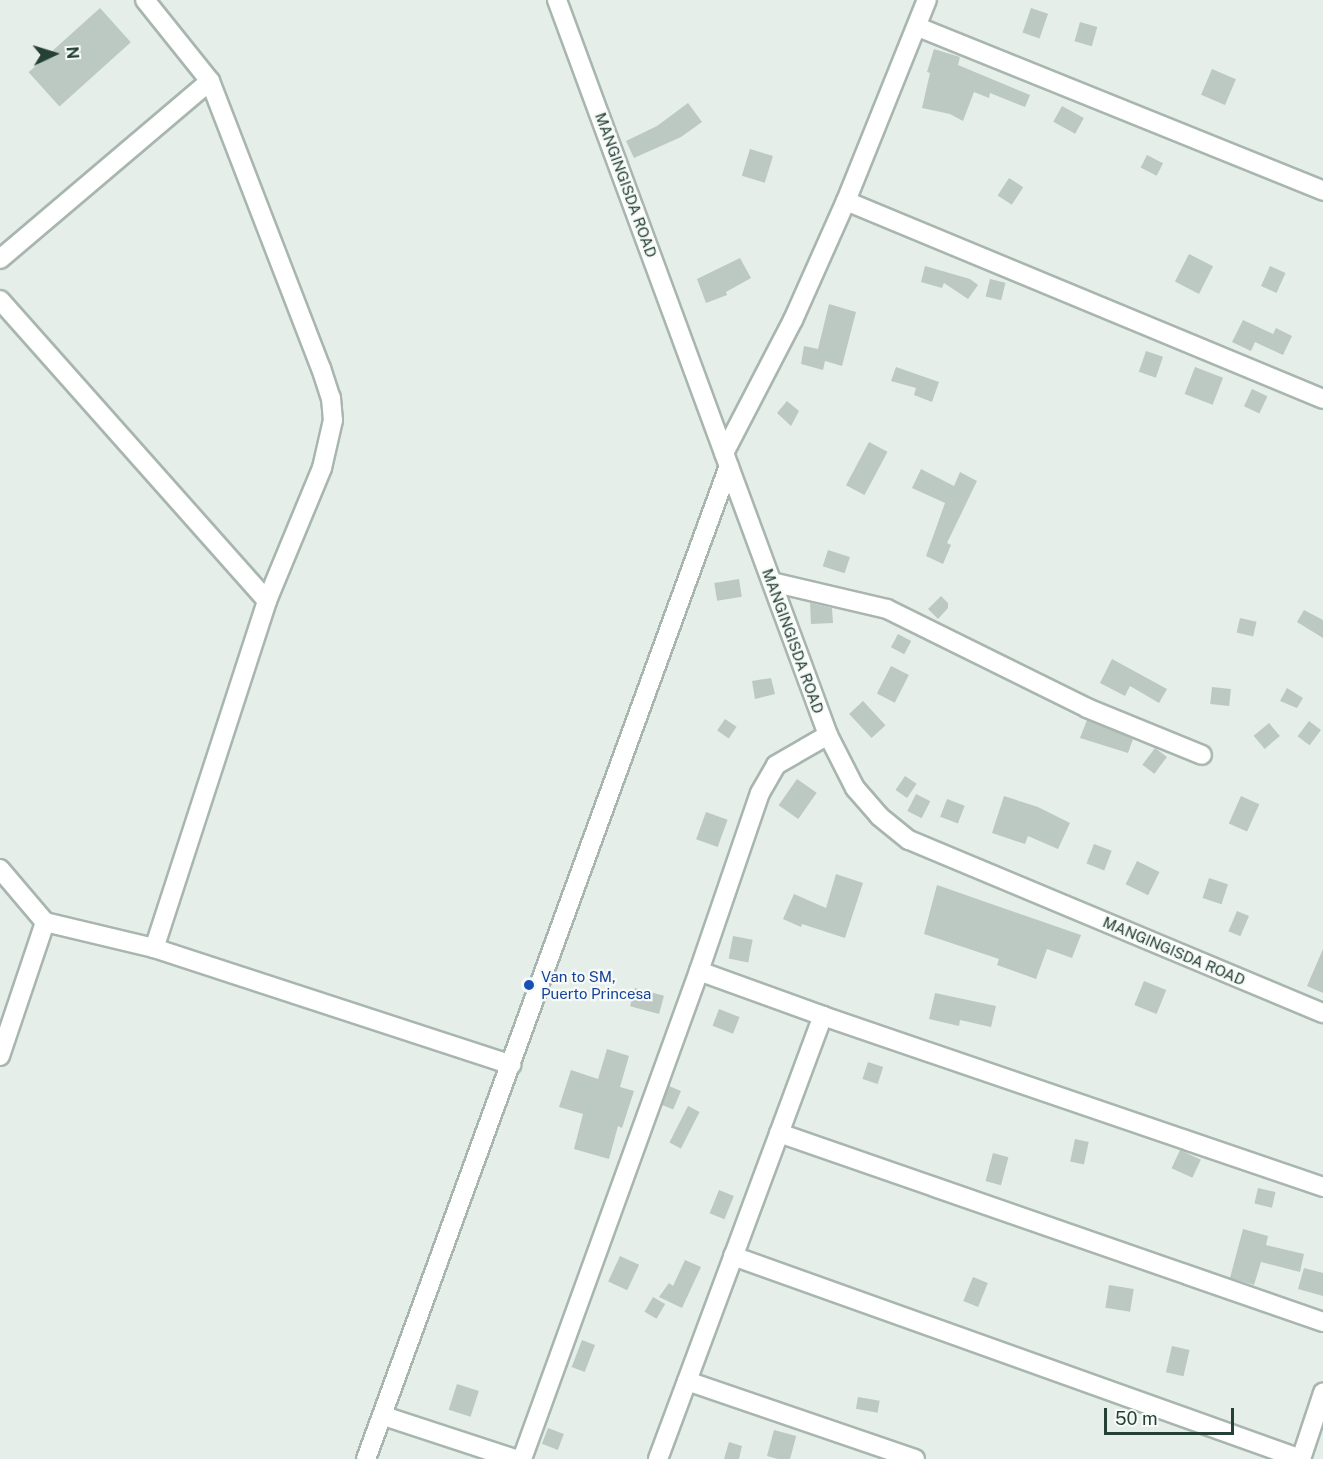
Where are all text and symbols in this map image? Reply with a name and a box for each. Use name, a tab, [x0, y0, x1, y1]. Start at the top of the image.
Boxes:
north arrow	[24, 24, 84, 84]
text: N	[63, 46, 82, 60]
street label: MANGINGISDA ROAD	[591, 110, 661, 260]
street label: MANGINGISDA ROAD	[758, 566, 828, 716]
street label: MANGINGISDA ROAD	[1100, 913, 1248, 989]
place label: Van to SM, Puerto Princesa	[541, 967, 651, 1002]
marker: Van to SM, Puerto Princesa	[522, 978, 536, 992]
scale bar	[1107, 1396, 1238, 1434]
text: 50 m	[1115, 1408, 1158, 1429]

